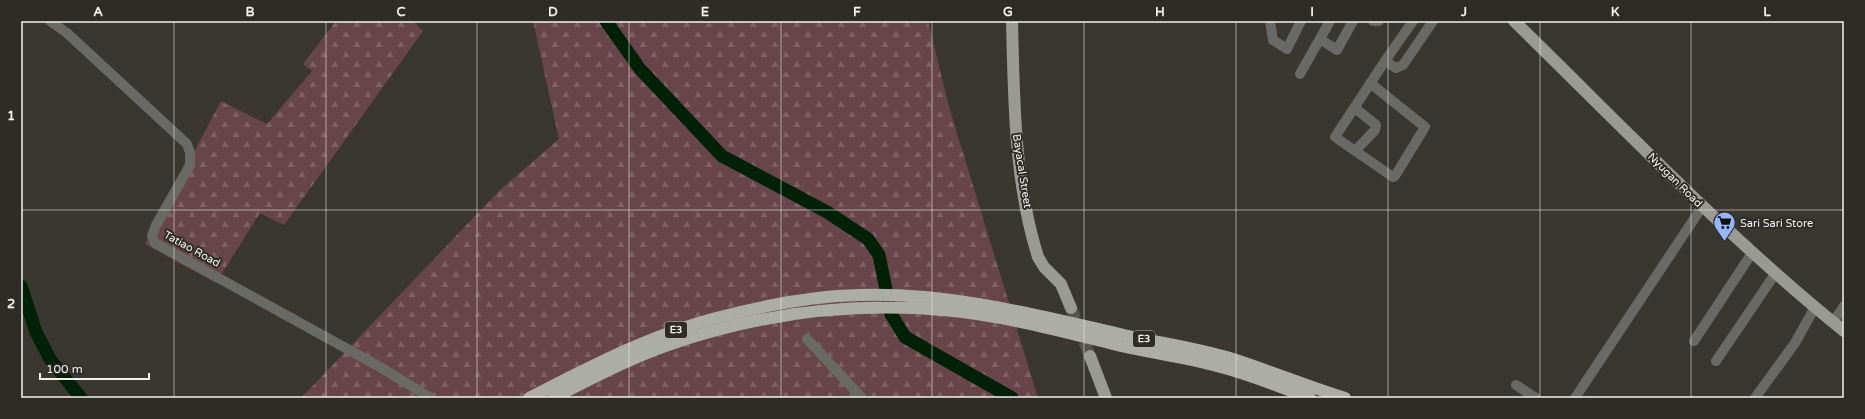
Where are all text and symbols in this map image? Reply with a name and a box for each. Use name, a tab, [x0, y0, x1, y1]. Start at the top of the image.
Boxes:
text: A	[93, 4, 103, 20]
text: B	[245, 4, 255, 20]
text: C	[396, 4, 406, 20]
text: D	[548, 4, 558, 20]
text: E	[701, 4, 709, 20]
text: F	[853, 4, 861, 20]
text: G	[1003, 4, 1013, 20]
text: H	[1155, 4, 1165, 20]
text: I	[1310, 4, 1314, 20]
text: J	[1460, 4, 1467, 20]
text: K	[1611, 4, 1620, 20]
text: L	[1763, 4, 1771, 20]
text: 1	[7, 108, 15, 124]
street label: Bayacal Street	[1010, 133, 1034, 209]
street label: Nyugan Road	[1645, 150, 1705, 210]
supermarket icon: Sari Sari Store	[1711, 210, 1737, 243]
place label: Sari Sari Store	[1740, 217, 1813, 230]
street label: Tatiao Road	[162, 228, 222, 270]
text: 2	[7, 296, 15, 312]
road number: E3	[665, 322, 687, 338]
road number: E3	[1133, 331, 1155, 347]
scale bar	[40, 355, 149, 381]
text: 100 m	[46, 362, 83, 376]

